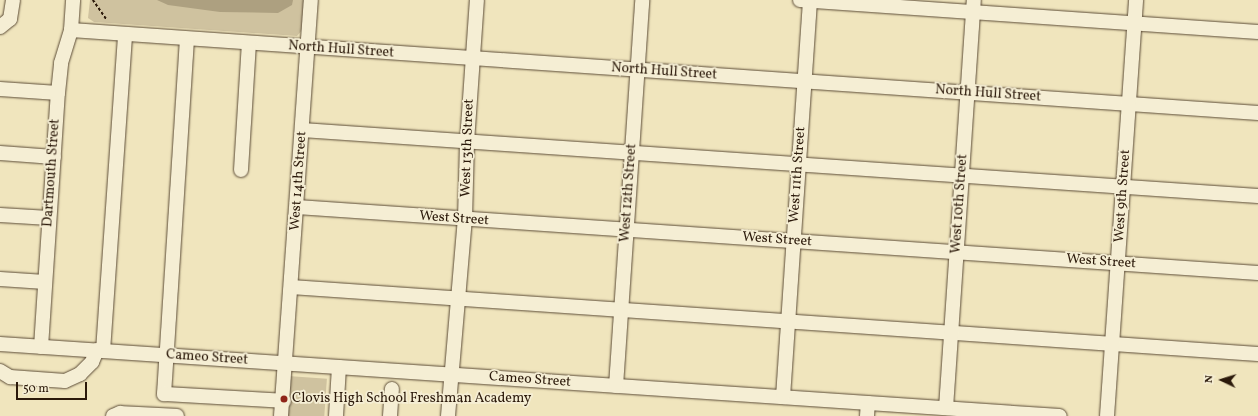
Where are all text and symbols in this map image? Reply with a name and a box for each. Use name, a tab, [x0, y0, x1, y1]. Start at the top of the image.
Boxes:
street label: North Hull Street	[288, 38, 394, 62]
street label: North Hull Street	[611, 60, 717, 84]
street label: North Hull Street	[935, 82, 1041, 106]
street label: West 13th Street	[458, 98, 478, 198]
street label: Dartmouth Street	[40, 118, 64, 228]
street label: West 11th Street	[786, 126, 810, 224]
street label: West 14th Street	[287, 131, 311, 231]
street label: West 12th Street	[617, 143, 641, 243]
street label: West 9th Street	[1111, 149, 1135, 243]
street label: West 10th Street	[948, 154, 972, 254]
street label: West Street	[419, 208, 489, 230]
street label: West Street	[742, 229, 812, 251]
street label: West Street	[1066, 251, 1136, 273]
street label: Cameo Street	[165, 347, 249, 369]
north arrow	[1202, 360, 1242, 400]
street label: Cameo Street	[488, 369, 572, 391]
scale bar	[18, 374, 89, 400]
text: N	[1202, 375, 1217, 384]
text: 50 m	[23, 381, 49, 397]
place label: Clovis High School Freshman Academy	[292, 391, 531, 407]
marker: Clovis High School Freshman Academy	[279, 394, 289, 404]

